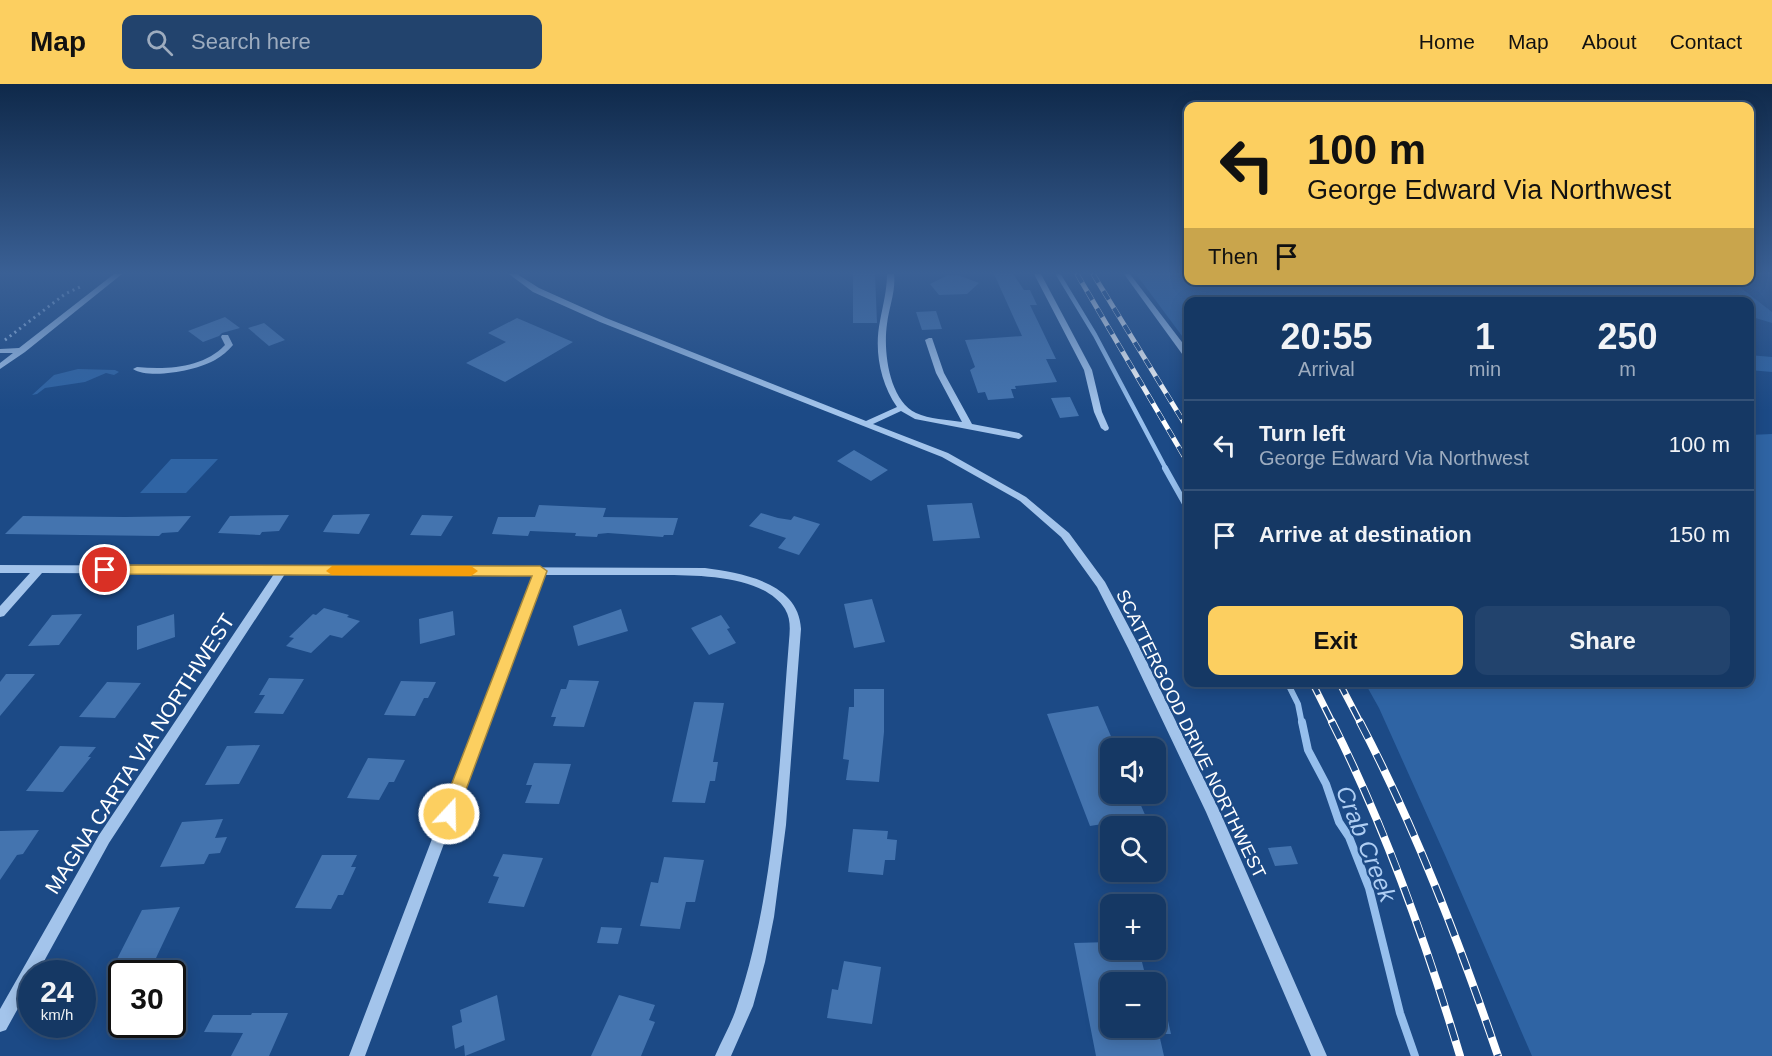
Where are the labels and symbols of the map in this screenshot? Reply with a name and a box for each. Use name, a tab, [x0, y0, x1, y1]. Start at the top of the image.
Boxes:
pin	[79, 544, 130, 595]
street label: SCATTERGOOD DRIVE NORTHWEST	[1112, 587, 1270, 881]
street label: MAGNA CARTA VIA NORTHWEST	[40, 609, 239, 898]
position arrow	[417, 782, 481, 846]
water label: Crab Creek	[1331, 782, 1403, 908]
speed limit sign: 30	[108, 960, 186, 1038]

